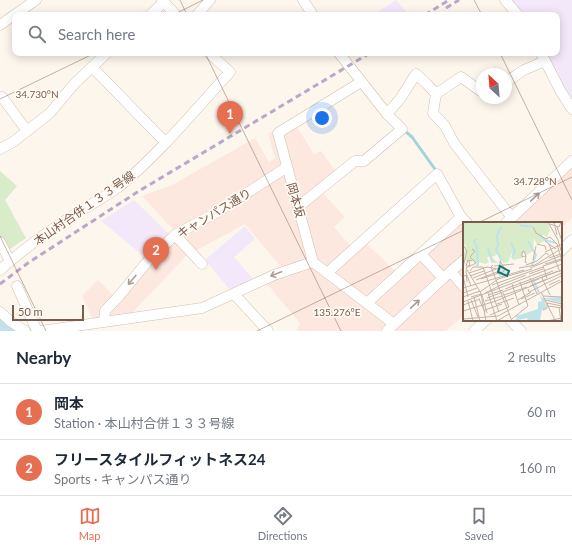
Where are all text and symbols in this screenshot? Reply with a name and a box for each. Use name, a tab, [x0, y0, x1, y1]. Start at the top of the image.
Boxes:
search box	[12, 12, 560, 56]
icon: search	[26, 23, 48, 45]
text: Search here	[58, 25, 135, 43]
north arrow	[476, 68, 512, 104]
text: 34.730°N	[15, 88, 59, 100]
pin: 1	[217, 101, 243, 134]
your location	[312, 108, 332, 128]
street label: 本山村合併１３３号線	[31, 167, 137, 249]
text: 34.728°N	[513, 175, 557, 187]
street label: 岡本坂	[284, 181, 308, 219]
street label: キャンパス通り	[174, 185, 254, 241]
one-way arrow	[530, 192, 540, 201]
inset map	[463, 222, 562, 321]
pin: 2	[143, 237, 169, 270]
one-way arrow	[271, 271, 283, 279]
one-way arrow	[128, 275, 137, 286]
one-way arrow	[410, 300, 420, 309]
scale bar	[12, 303, 84, 322]
text: 50 m	[18, 305, 43, 318]
text: 135.276°E	[313, 306, 361, 318]
text: Nearby	[16, 347, 71, 368]
text: 2 results	[508, 349, 556, 365]
text: 岡本	[54, 394, 84, 412]
text: 1	[25, 404, 33, 420]
text: 60 m	[527, 404, 556, 420]
text: Station · 本山村合併１３３号線	[54, 415, 234, 431]
text: フリースタイルフィットネス24	[54, 450, 265, 468]
text: 2	[25, 460, 33, 476]
text: 160 m	[519, 460, 556, 476]
text: Sports · キャンパス通り	[54, 471, 192, 487]
tab: Map	[79, 505, 101, 542]
tab: Directions	[258, 505, 307, 542]
tab: Saved	[465, 505, 493, 542]

